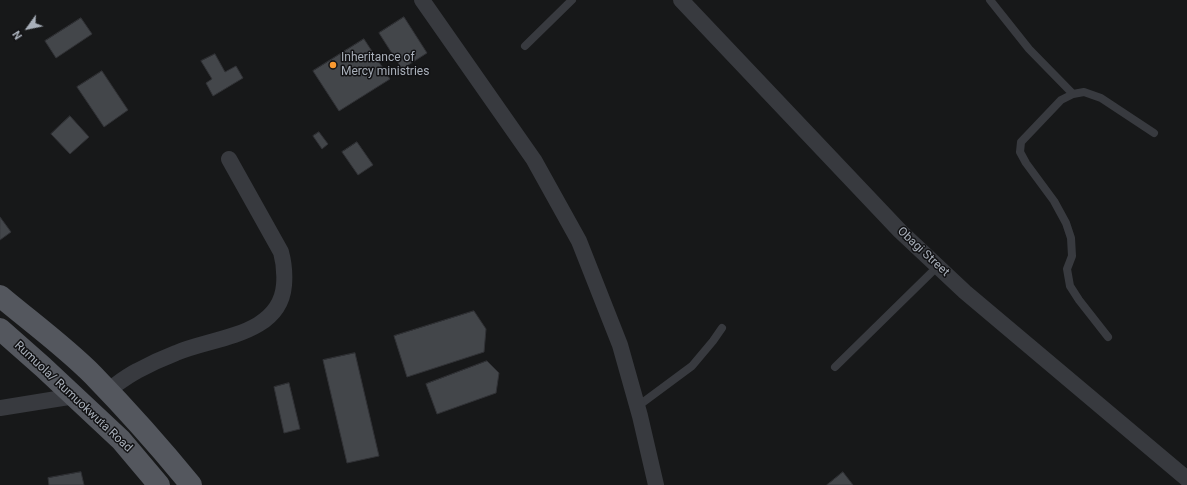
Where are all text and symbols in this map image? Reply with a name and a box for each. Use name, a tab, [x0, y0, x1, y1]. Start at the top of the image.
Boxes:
north arrow	[8, 8, 48, 48]
text: N	[10, 28, 25, 42]
place label: Inheritance of Mercy ministries	[341, 51, 429, 79]
marker: Inheritance of Mercy ministries	[328, 60, 338, 70]
street label: Obagi Street	[894, 224, 952, 280]
street label: Rumuola/ Rumuokwuta Road	[11, 339, 135, 455]

